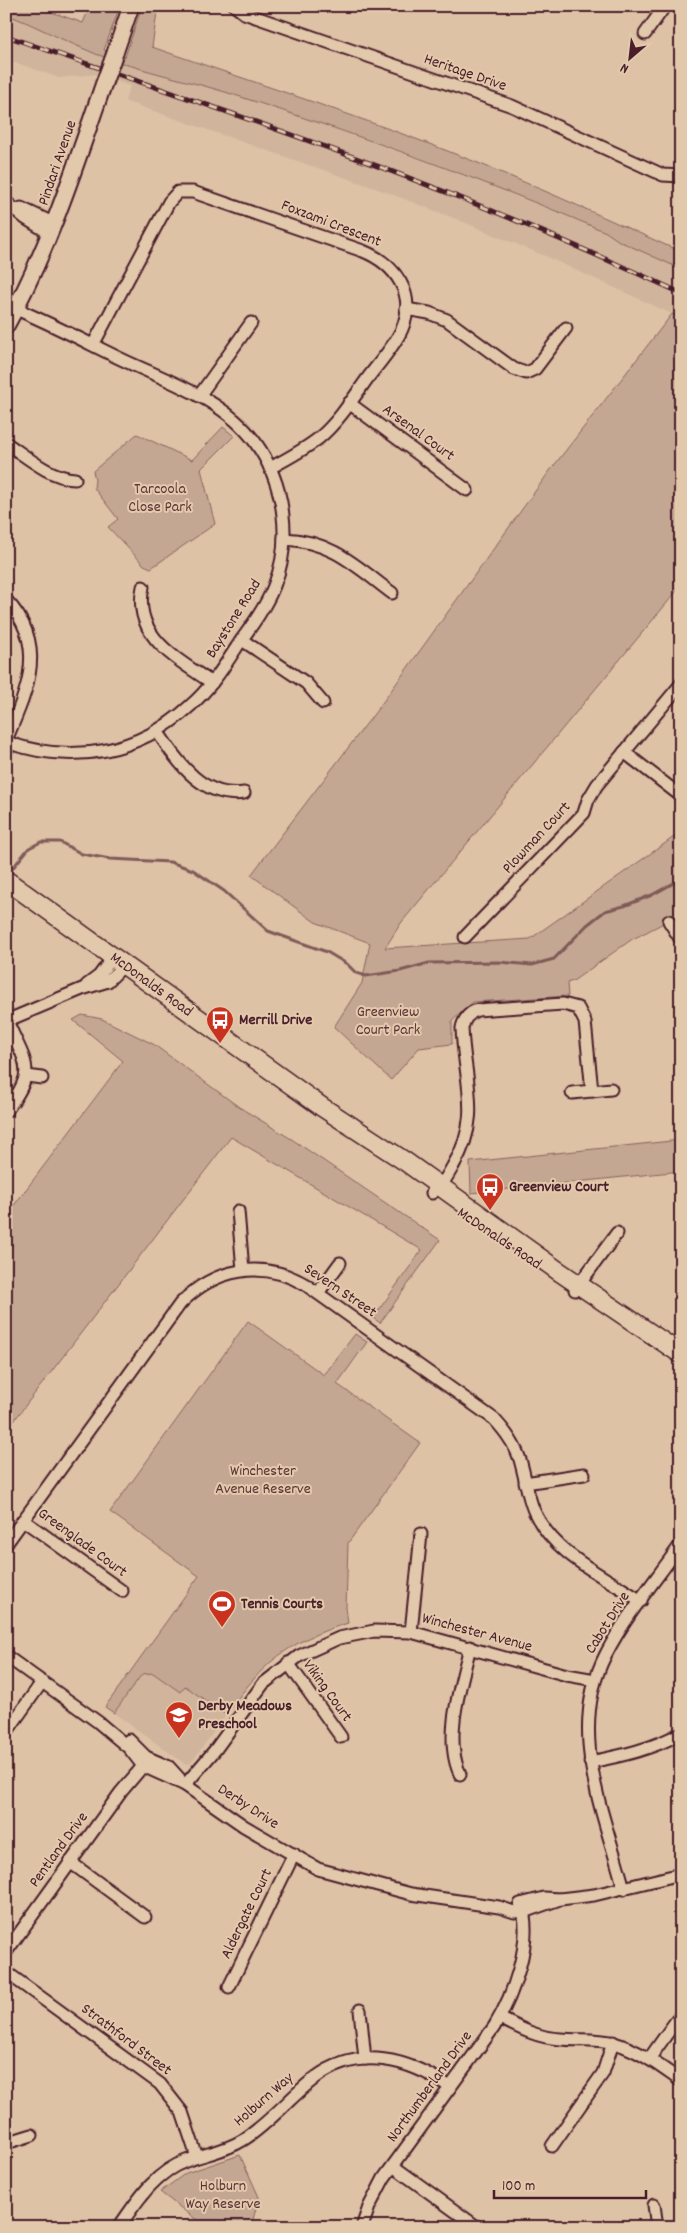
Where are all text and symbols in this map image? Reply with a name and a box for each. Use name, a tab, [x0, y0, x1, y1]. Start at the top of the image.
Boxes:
north arrow	[604, 32, 654, 82]
street label: Heritage Drive	[421, 48, 509, 98]
text: N	[617, 57, 633, 78]
street label: Pindari Avenue	[33, 117, 83, 209]
street label: Foxzami Crescent	[278, 194, 385, 254]
street label: Arsenal Court	[377, 399, 459, 467]
park label: Tarcoola Close Park	[128, 478, 192, 519]
street label: Baystone Road	[201, 575, 267, 663]
street label: Plowman Court	[497, 797, 577, 879]
street label: McDonalds Road	[105, 947, 197, 1023]
park label: Greenview Court Park	[356, 1001, 420, 1042]
bus stop icon: Merrill Drive	[205, 1005, 235, 1044]
place label: Merrill Drive	[239, 1009, 312, 1032]
bus stop icon: Greenview Court	[475, 1172, 505, 1211]
place label: Greenview Court	[509, 1176, 609, 1199]
street label: McDonalds Road	[452, 1202, 546, 1276]
street label: Severn Street	[299, 1258, 381, 1324]
park label: Winchester Avenue Reserve	[215, 1460, 311, 1501]
street label: Greenglade Court	[32, 1503, 132, 1583]
street label: Cabot Drive	[580, 1587, 636, 1659]
sports icon: Tennis Courts	[207, 1589, 237, 1628]
place label: Tennis Courts	[241, 1593, 323, 1616]
street label: Winchester Avenue	[419, 1607, 535, 1659]
street label: Viking Court	[297, 1655, 358, 1727]
place label: Derby Meadows Preschool	[198, 1695, 292, 1736]
school or university icon: Derby Meadows Preschool	[164, 1700, 194, 1739]
street label: Derby Drive	[213, 1779, 283, 1835]
street label: Pentland Drive	[24, 1808, 94, 1892]
street label: Aldergate Court	[215, 1865, 279, 1963]
street label: Strathford Street	[76, 1998, 176, 2082]
street label: Northumberland Drive	[382, 2027, 478, 2147]
street label: Holburn Way	[229, 2067, 300, 2133]
scale bar	[494, 2168, 647, 2200]
park label: Holburn Way Reserve	[185, 2175, 261, 2216]
text: 100 m	[502, 2176, 535, 2198]

